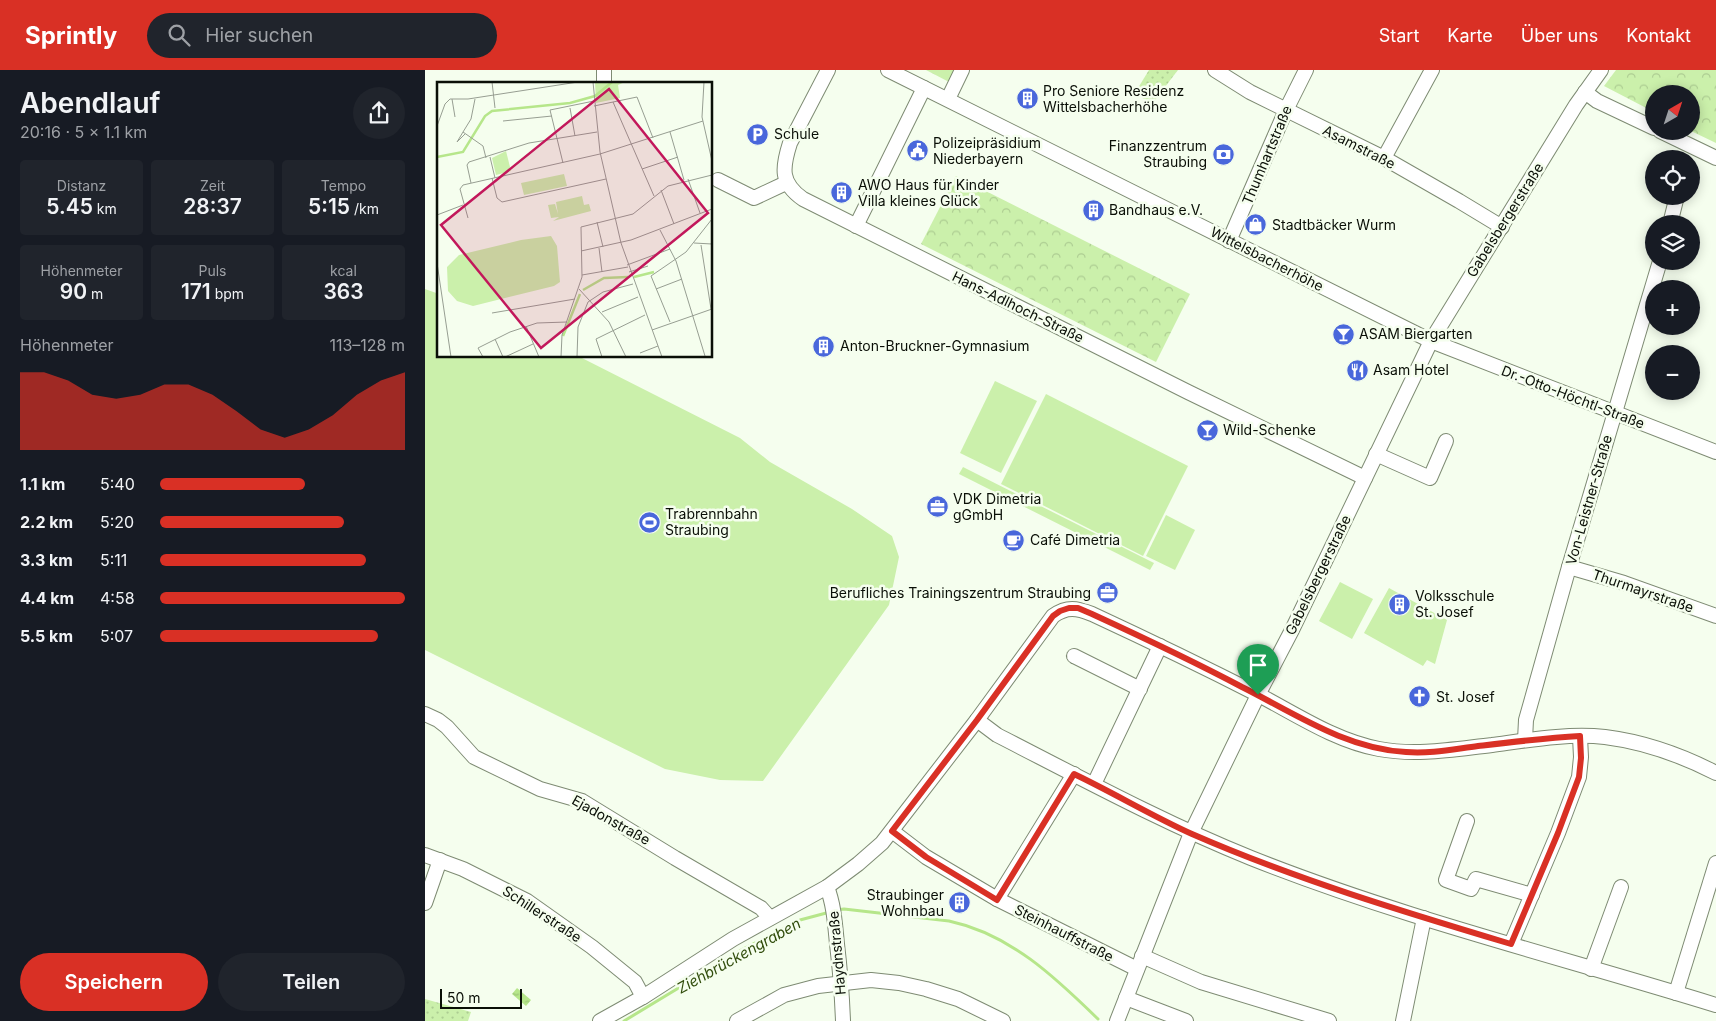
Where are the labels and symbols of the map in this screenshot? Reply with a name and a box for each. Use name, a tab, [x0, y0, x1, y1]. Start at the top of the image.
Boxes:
inset map	[437, 82, 713, 358]
place label: Pro Seniore Residenz Wittelsbacherhöhe	[1043, 82, 1184, 115]
north arrow	[1645, 85, 1700, 140]
building icon: Pro Seniore Residenz Wittelsbacherhöhe	[1015, 87, 1039, 111]
street label: Thumhartstraße	[1238, 103, 1295, 207]
street label: Asamstraße	[1320, 121, 1398, 172]
parking icon: Schule	[746, 122, 770, 146]
place label: Schule	[774, 125, 819, 142]
place label: Polizeipräsidium Niederbayern	[933, 134, 1041, 167]
place label: Finanzzentrum Straubing	[1109, 137, 1207, 170]
public building icon: Polizeipräsidium Niederbayern	[905, 139, 929, 163]
bank icon: Finanzzentrum Straubing	[1211, 142, 1235, 166]
street label: Gabelsbergerstraße	[1463, 159, 1547, 280]
place label: AWO Haus für Kinder Villa kleines Glück	[858, 176, 999, 209]
building icon: AWO Haus für Kinder Villa kleines Glück	[830, 181, 854, 205]
building icon: Bandhaus e.V.	[1081, 198, 1105, 222]
place label: Bandhaus e.V.	[1109, 201, 1203, 218]
shop icon: Stadtbäcker Wurm	[1244, 213, 1268, 237]
place label: Stadtbäcker Wurm	[1272, 216, 1396, 233]
street label: Wittelsbacherhöhe	[1208, 223, 1327, 294]
street label: Hans-Adlhoch-Straße	[950, 267, 1087, 346]
bar icon: ASAM Biergarten	[1331, 322, 1355, 346]
place label: ASAM Biergarten	[1359, 325, 1472, 342]
building icon: Anton-Bruckner-Gymnasium	[812, 334, 836, 358]
place label: Anton-Bruckner-Gymnasium	[840, 337, 1030, 354]
restaurant icon: Asam Hotel	[1345, 358, 1369, 382]
place label: Asam Hotel	[1373, 361, 1449, 378]
street label: Dr.-Otto-Höchtl-Straße	[1499, 361, 1647, 432]
bar icon: Wild-Schenke	[1195, 418, 1219, 442]
place label: Wild-Schenke	[1223, 421, 1316, 438]
street label: Von-Leistner-Straße	[1562, 433, 1615, 567]
place label: VDK Dimetria gGmbH	[953, 490, 1041, 523]
office icon: VDK Dimetria gGmbH	[925, 495, 949, 519]
place label: Trabrennbahn Straubing	[665, 505, 758, 538]
sports icon: Trabrennbahn Straubing	[637, 510, 661, 534]
street label: Gabelsbergerstraße	[1281, 512, 1354, 638]
cafe icon: Café Dimetria	[1002, 528, 1026, 552]
place label: Café Dimetria	[1030, 531, 1120, 548]
street label: Thurmayrstraße	[1590, 565, 1696, 616]
office icon: Berufliches Trainingszentrum Straubing	[1095, 581, 1119, 605]
place label: Berufliches Trainingszentrum Straubing	[830, 584, 1091, 601]
place label: Volksschule St. Josef	[1415, 587, 1494, 620]
building icon: Volksschule St. Josef	[1387, 592, 1411, 616]
pin	[1237, 644, 1279, 695]
church icon: St. Josef	[1408, 685, 1432, 709]
place label: St. Josef	[1436, 688, 1495, 705]
street label: Ejadonstraße	[569, 791, 653, 848]
street label: Schillerstraße	[500, 882, 585, 945]
place label: Straubinger Wohnbau	[867, 886, 944, 919]
building icon: Straubinger Wohnbau	[948, 891, 972, 915]
street label: Steinhauffstraße	[1012, 900, 1117, 965]
street label: Haydnstraße	[824, 910, 849, 996]
water label: Ziehbrückengraben	[673, 914, 804, 998]
scale bar	[440, 986, 523, 1009]

